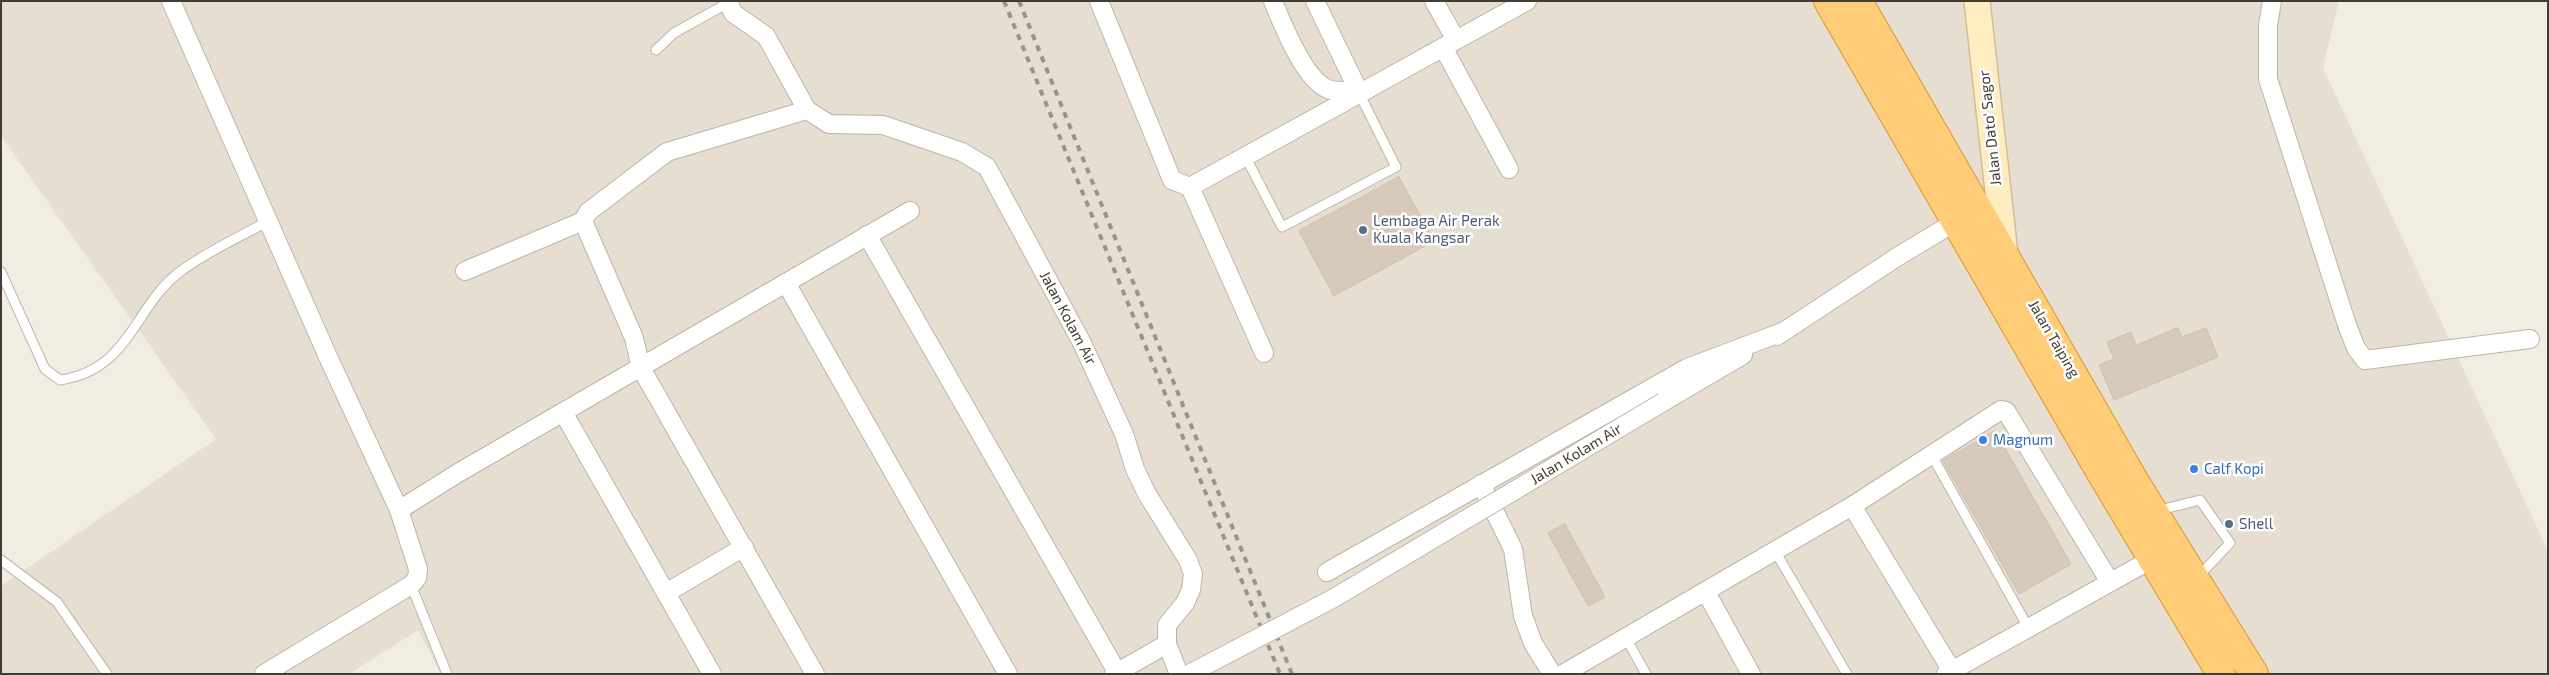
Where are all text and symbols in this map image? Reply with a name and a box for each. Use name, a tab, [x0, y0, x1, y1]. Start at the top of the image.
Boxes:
street label: Jalan Dato' Sagor	[1975, 69, 2005, 187]
place label: Lembaga Air Perak Kuala Kangsar	[1373, 212, 1500, 247]
marker: Lembaga Air Perak Kuala Kangsar	[1357, 224, 1369, 236]
street label: Jalan Kolam Air	[1036, 268, 1100, 368]
street label: Jalan Taiping	[2024, 297, 2084, 381]
street label: Jalan Kolam Air	[1527, 420, 1625, 488]
place label: Magnum	[1993, 431, 2053, 449]
marker: Magnum	[1977, 434, 1989, 446]
place label: Calf Kopi	[2204, 460, 2264, 478]
marker: Calf Kopi	[2188, 463, 2200, 475]
place label: Shell	[2239, 515, 2273, 533]
marker: Shell	[2223, 518, 2235, 530]

